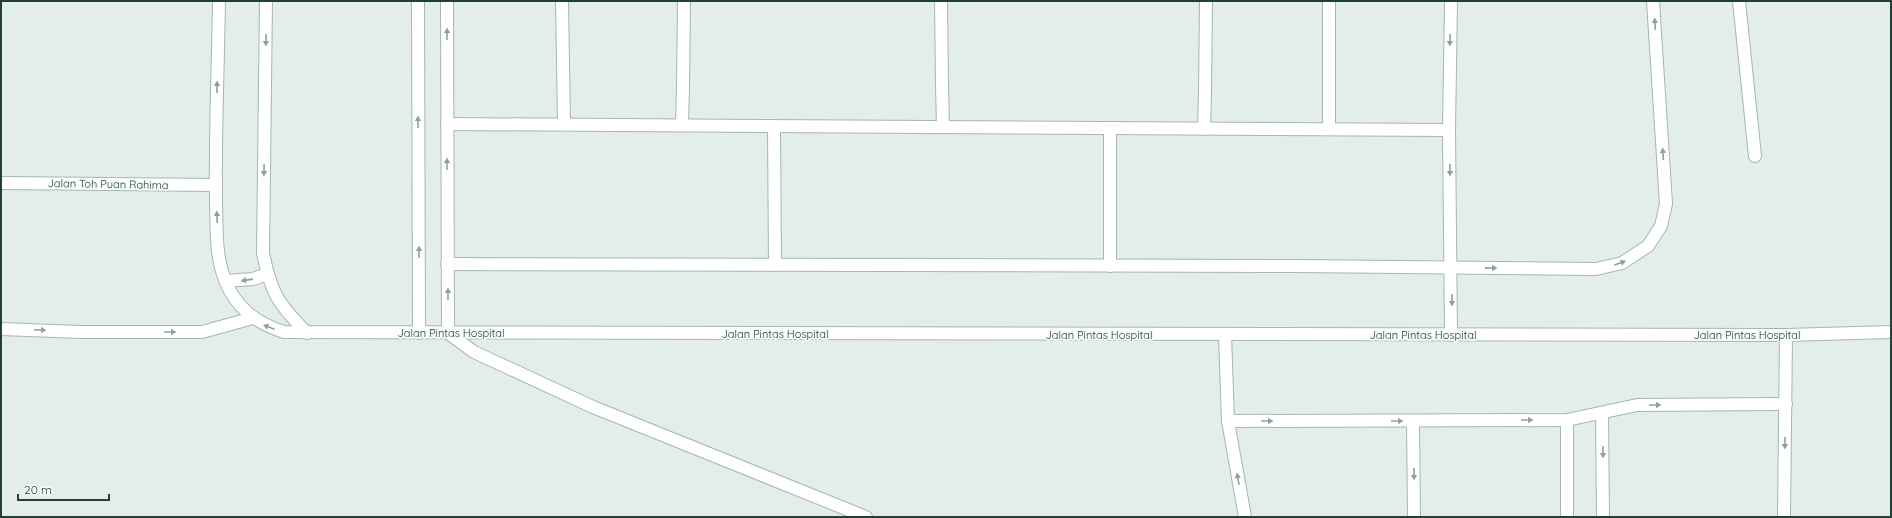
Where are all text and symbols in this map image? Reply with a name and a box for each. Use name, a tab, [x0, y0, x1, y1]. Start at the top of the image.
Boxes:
one-way arrow	[1651, 18, 1658, 30]
one-way arrow	[444, 27, 450, 40]
one-way arrow	[263, 34, 269, 47]
one-way arrow	[1447, 34, 1453, 47]
one-way arrow	[214, 81, 221, 93]
one-way arrow	[415, 115, 421, 128]
one-way arrow	[1659, 148, 1666, 160]
one-way arrow	[444, 157, 450, 170]
one-way arrow	[261, 164, 267, 177]
one-way arrow	[1447, 164, 1453, 177]
street label: Jalan Toh Puan Rahima	[47, 176, 169, 192]
one-way arrow	[214, 210, 220, 223]
one-way arrow	[416, 245, 422, 258]
one-way arrow	[1614, 260, 1626, 266]
one-way arrow	[1485, 265, 1498, 271]
one-way arrow	[241, 277, 253, 283]
one-way arrow	[445, 287, 451, 300]
one-way arrow	[1449, 294, 1455, 307]
one-way arrow	[263, 323, 275, 329]
street label: Jalan Pintas Hospital	[397, 326, 505, 340]
one-way arrow	[34, 327, 46, 334]
street label: Jalan Pintas Hospital	[721, 327, 829, 341]
street label: Jalan Pintas Hospital	[1045, 328, 1153, 342]
street label: Jalan Pintas Hospital	[1369, 328, 1477, 342]
street label: Jalan Pintas Hospital	[1693, 328, 1801, 342]
one-way arrow	[164, 329, 177, 335]
one-way arrow	[1649, 402, 1662, 408]
one-way arrow	[1521, 417, 1534, 423]
one-way arrow	[1261, 418, 1274, 424]
one-way arrow	[1391, 418, 1404, 424]
one-way arrow	[1782, 437, 1788, 450]
one-way arrow	[1600, 446, 1606, 459]
one-way arrow	[1411, 468, 1417, 481]
one-way arrow	[1235, 472, 1241, 485]
scale bar	[18, 476, 109, 502]
text: 20 m	[24, 482, 52, 497]

